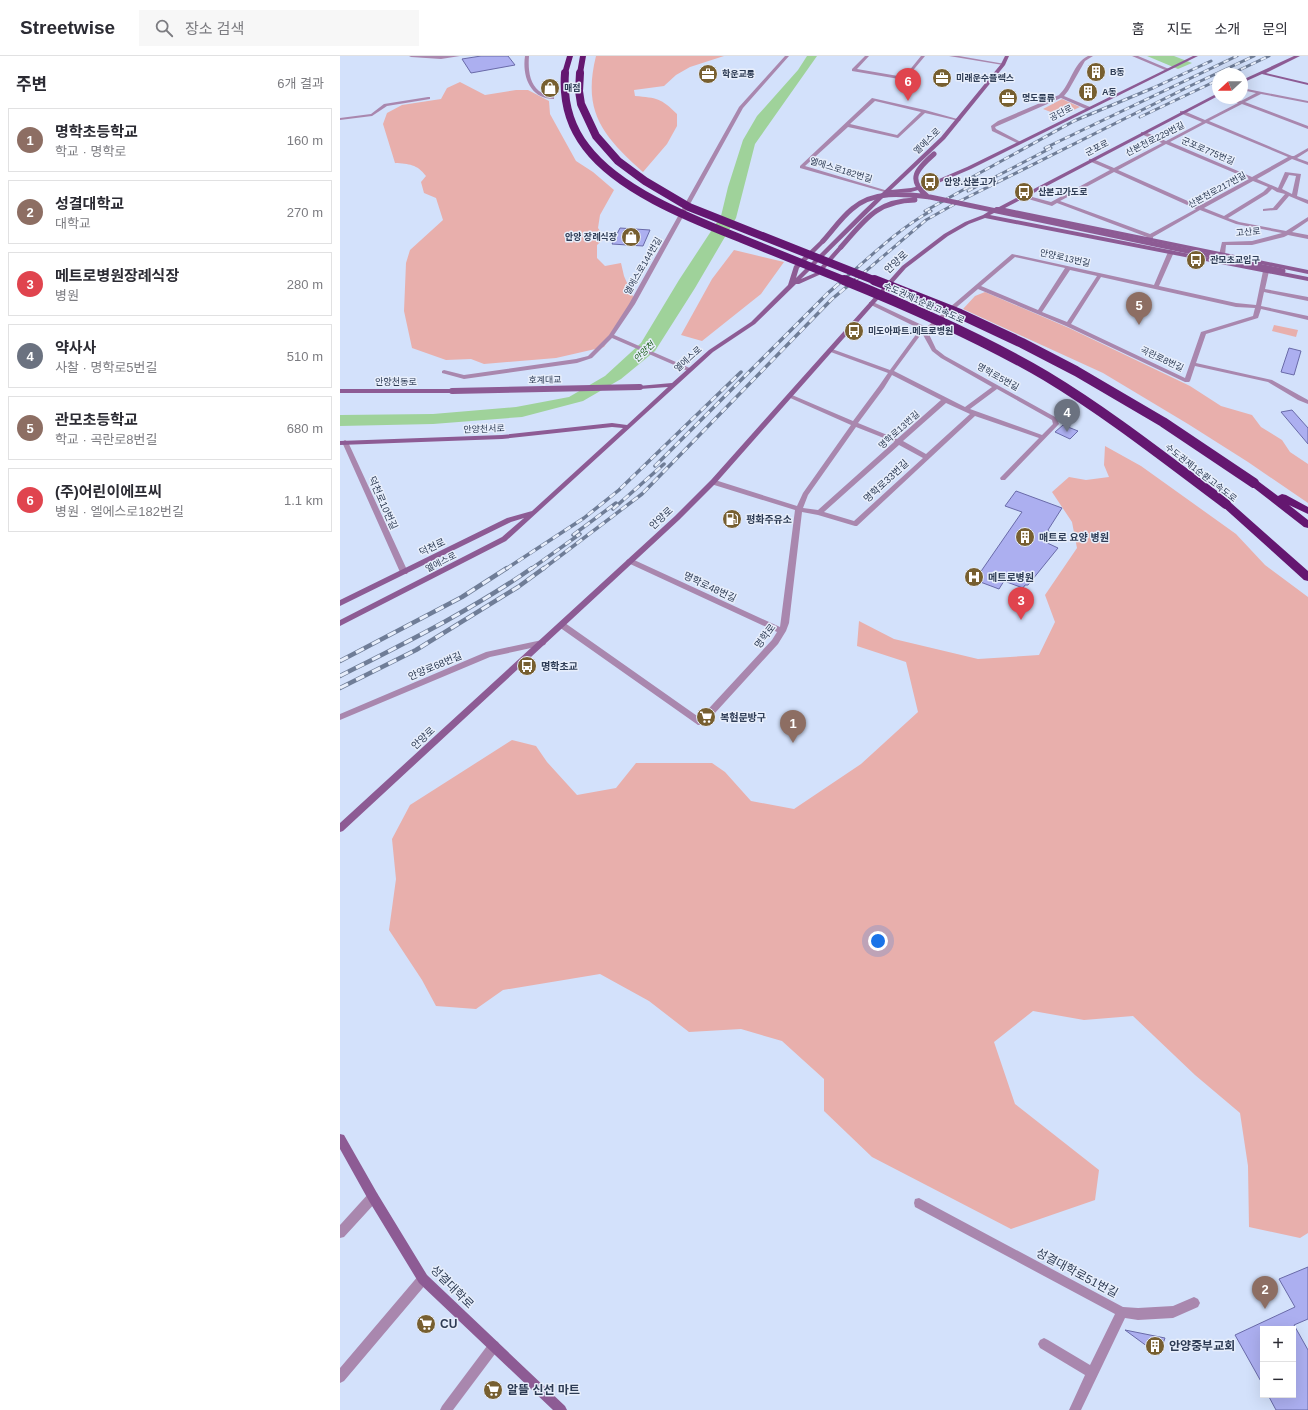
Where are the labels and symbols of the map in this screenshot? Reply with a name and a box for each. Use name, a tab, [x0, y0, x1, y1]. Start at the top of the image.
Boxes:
building icon: B동	[1085, 61, 1107, 83]
office icon: 학운교통	[697, 63, 719, 85]
office icon: 미래운수플렉스	[931, 67, 953, 89]
place label: B동	[1110, 67, 1125, 77]
place label: 학운교통	[722, 68, 755, 79]
pin: 6	[895, 68, 921, 101]
north arrow	[1212, 68, 1248, 104]
place label: 미래운수플렉스	[956, 73, 1014, 83]
shop icon: 매점	[539, 77, 561, 99]
building icon: A동	[1077, 81, 1099, 103]
place label: 매점	[564, 83, 581, 93]
office icon: 명도물류	[997, 87, 1019, 109]
place label: A동	[1102, 87, 1117, 97]
place label: 명도물류	[1022, 93, 1055, 103]
street label: 공단로	[1048, 103, 1074, 123]
street label: 산본천로229번길	[1123, 119, 1186, 158]
street label: 엘에스로	[912, 126, 942, 156]
street label: 군포로775번길	[1180, 135, 1236, 167]
street label: 군포로	[1084, 138, 1110, 158]
street label: 엘에스로182번길	[809, 156, 873, 184]
street label: 산본천로217번길	[1186, 169, 1248, 210]
bus stop icon: 안양.산본고가	[919, 171, 941, 193]
place label: 안양.산본고가	[944, 177, 996, 187]
bus stop icon: 산본고가도로	[1013, 181, 1035, 203]
place label: 산본고가도로	[1038, 187, 1088, 197]
shop icon: 안양 장례식장	[620, 226, 642, 248]
street label: 고산로	[1235, 226, 1261, 238]
place label: 안양 장례식장	[565, 232, 617, 242]
street label: 엘에스로144번길	[622, 235, 664, 297]
street label: 안양로13번길	[1039, 247, 1091, 269]
street label: 안양로	[882, 249, 910, 275]
bus stop icon: 관모초교입구	[1185, 249, 1207, 271]
place label: 관모초교입구	[1210, 255, 1260, 265]
street label: 수도권제1순환고속도로	[882, 280, 967, 325]
pin: 5	[1126, 292, 1152, 325]
bus stop icon: 미도아파트.메트로병원	[843, 320, 865, 342]
place label: 미도아파트.메트로병원	[868, 326, 953, 336]
water label: 안양천	[632, 339, 657, 364]
street label: 엘에스로	[672, 344, 704, 374]
street label: 곡란로8번길	[1139, 345, 1185, 373]
street label: 명학로5번길	[975, 361, 1021, 393]
street label: 호계대교	[528, 375, 562, 385]
street label: 안양천동로	[375, 376, 417, 387]
pin: 4	[1054, 399, 1080, 432]
street label: 명학로13번길	[876, 408, 921, 451]
street label: 안양천서로	[463, 422, 505, 435]
street label: 수도권제1순환고속도로	[1163, 441, 1239, 504]
street label: 명학로33번길	[861, 457, 911, 505]
street label: 덕천로10번길	[366, 475, 400, 531]
street label: 안양로	[647, 505, 675, 531]
fuel station icon: 평화주유소	[721, 508, 743, 530]
place label: 평화주유소	[746, 514, 792, 525]
building icon: 매트로 요양 병원	[1014, 526, 1036, 548]
place label: 매트로 요양 병원	[1039, 532, 1109, 543]
street label: 덕천로	[417, 536, 447, 558]
street label: 엘에스로	[424, 550, 458, 574]
hospital icon: 메트로병원	[963, 566, 985, 588]
street label: 명학로48번길	[682, 570, 738, 604]
place label: 메트로병원	[988, 572, 1034, 583]
pin: 3	[1008, 587, 1034, 620]
street label: 명학로	[752, 622, 778, 650]
street label: 안양로68번길	[407, 650, 463, 682]
bus stop icon: 명학초교	[516, 655, 538, 677]
place label: 명학초교	[541, 660, 578, 672]
supermarket icon: 복현문방구	[695, 706, 717, 728]
pin: 1	[780, 710, 806, 743]
place label: 복현문방구	[720, 711, 766, 723]
street label: 안양로	[409, 725, 437, 751]
your location	[868, 931, 888, 951]
street label: 성결대학로51번길	[1034, 1246, 1120, 1300]
street label: 성결대학로	[428, 1263, 476, 1311]
pin: 2	[1252, 1276, 1278, 1309]
supermarket icon: CU	[415, 1313, 437, 1335]
place label: CU	[440, 1317, 457, 1331]
building icon: 안양중부교회	[1144, 1335, 1166, 1357]
place label: 안양중부교회	[1169, 1339, 1235, 1353]
supermarket icon: 알뜰 신선 마트	[482, 1379, 504, 1401]
place label: 알뜰 신선 마트	[507, 1383, 580, 1397]

